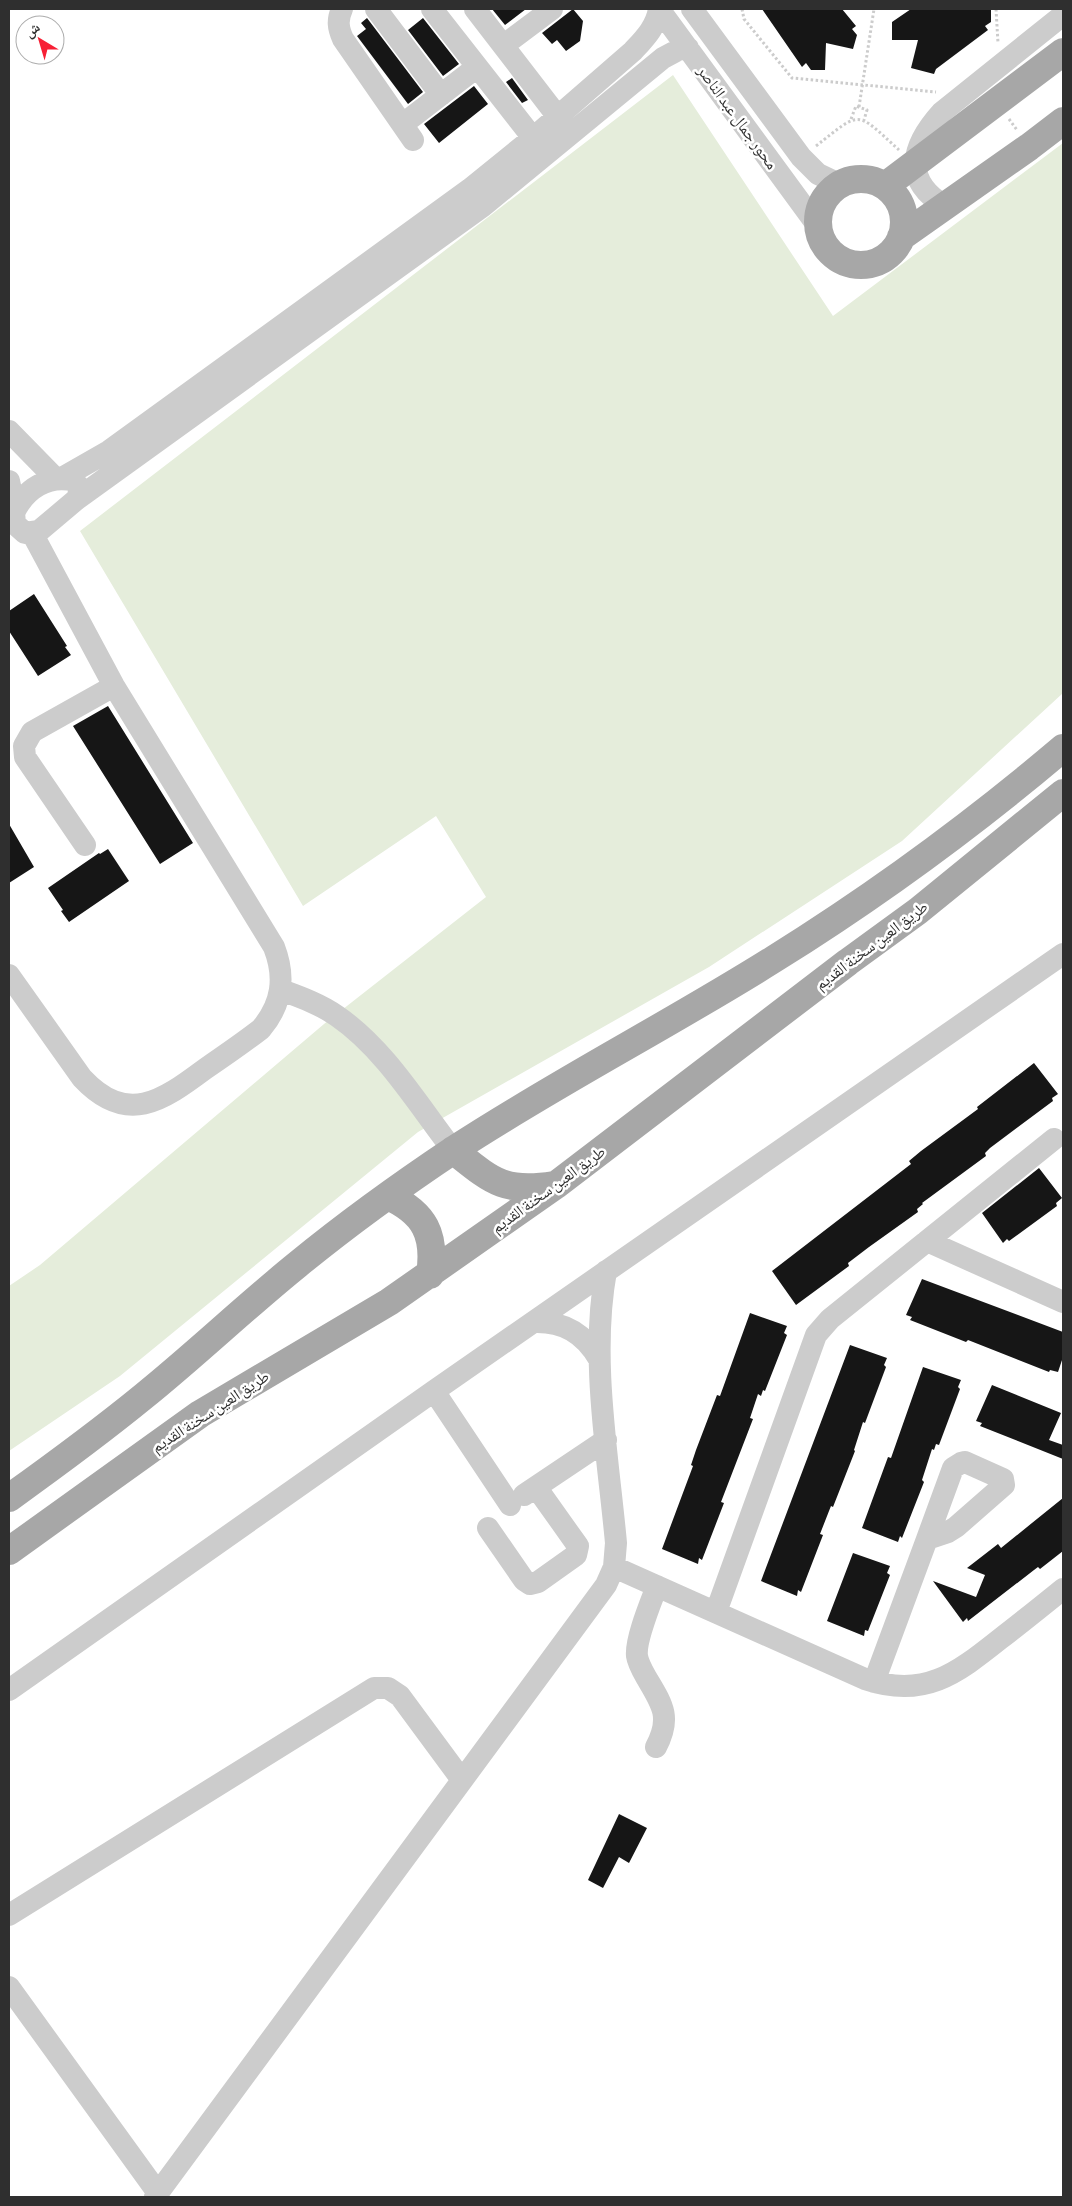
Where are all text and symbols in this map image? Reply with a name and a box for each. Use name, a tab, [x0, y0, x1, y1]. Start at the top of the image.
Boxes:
north arrow	[15, 15, 65, 65]
text: ش	[21, 19, 44, 41]
street label: محور جمال عبد الناصر	[692, 61, 782, 174]
street label: طريق العين سخنة القديم	[811, 897, 932, 995]
street label: طريق العين سخنة القديم	[488, 1142, 610, 1238]
street label: طريق العين سخنة القديم	[148, 1366, 273, 1457]

